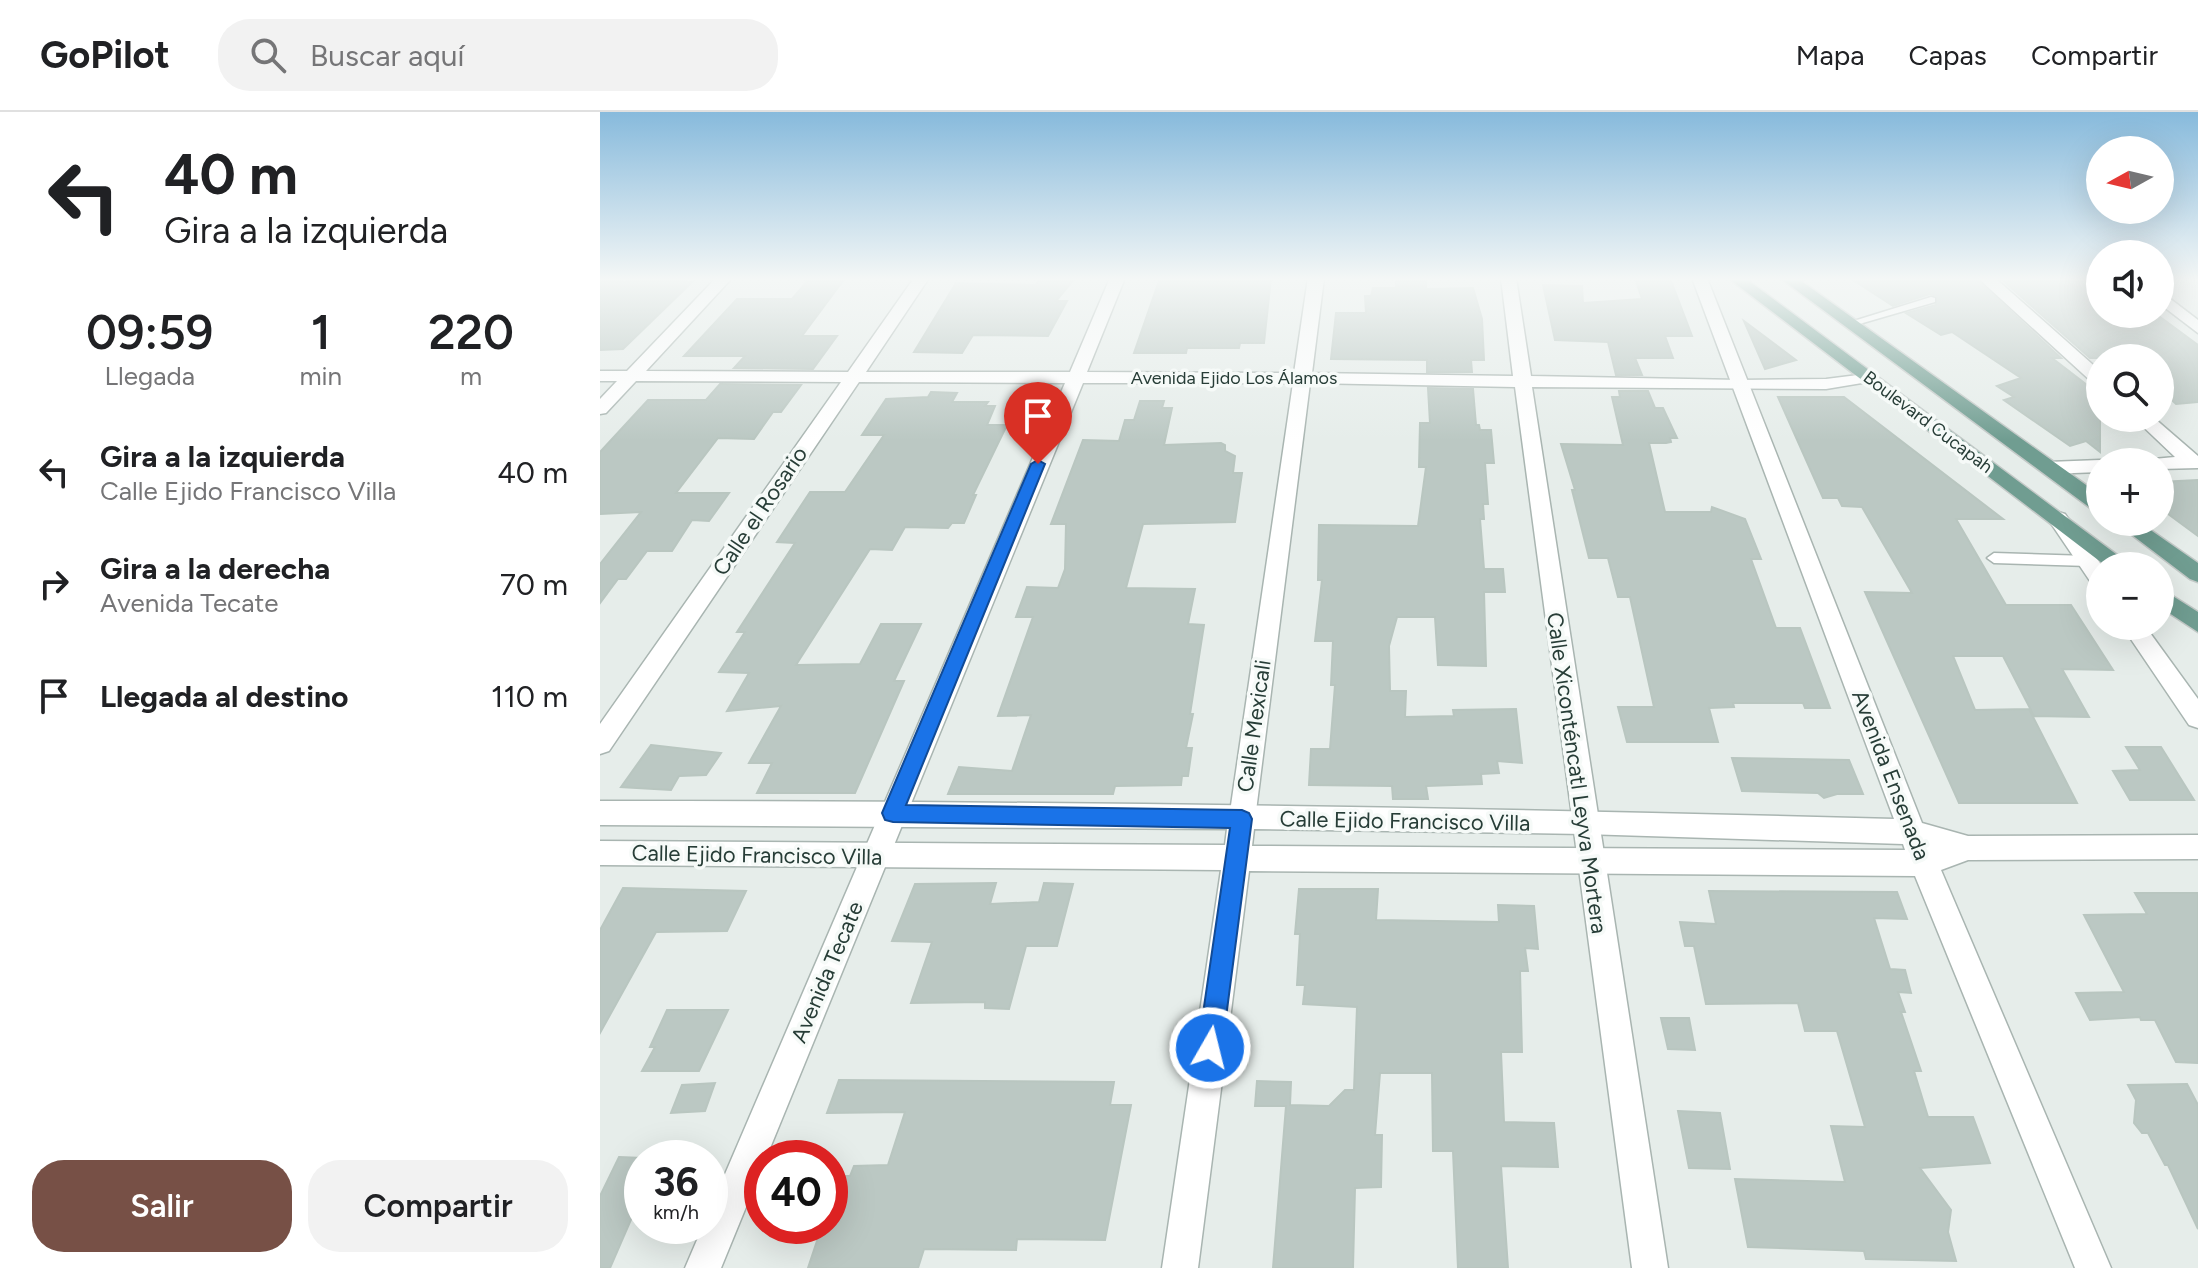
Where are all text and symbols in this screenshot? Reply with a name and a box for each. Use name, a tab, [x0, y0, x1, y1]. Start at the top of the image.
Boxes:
search box	[218, 19, 778, 91]
text: GoPilot	[40, 32, 170, 78]
icon: search	[246, 33, 290, 77]
text: Buscar aquí	[310, 37, 464, 74]
text: Mapa	[1796, 38, 1865, 72]
text: Capas	[1909, 38, 1987, 72]
text: Compartir	[2031, 38, 2158, 72]
north arrow	[2086, 136, 2174, 224]
map controls	[2086, 136, 2174, 640]
text: 40 m	[164, 141, 298, 208]
icon: left	[32, 144, 136, 248]
text: Gira a la izquierda	[164, 209, 448, 252]
button: sound	[2086, 240, 2174, 328]
text: 09:59	[86, 303, 213, 361]
text: 1	[311, 303, 331, 361]
text: 220	[428, 303, 514, 361]
button: search	[2086, 344, 2174, 432]
text: Llegada	[104, 360, 195, 392]
text: min	[299, 360, 342, 392]
text: m	[460, 360, 482, 392]
street label: Boulevard Cucapah	[1859, 366, 1997, 478]
street label: Avenida Ejido Los Álamos	[1131, 367, 1337, 389]
pin	[1004, 382, 1072, 464]
icon: arrive	[1016, 394, 1060, 438]
text: Gira a la izquierda	[100, 438, 345, 475]
street label: Calle el Rosario	[707, 441, 813, 581]
button: +	[2086, 448, 2174, 536]
icon: left	[32, 450, 76, 494]
text: 40 m	[497, 454, 568, 491]
text: Calle Ejido Francisco Villa	[100, 475, 396, 507]
text: Gira a la derecha	[100, 550, 330, 587]
button: −	[2086, 552, 2174, 640]
icon: right	[32, 562, 76, 606]
text: 70 m	[500, 566, 568, 603]
text: Avenida Tecate	[100, 587, 278, 619]
street label: Calle Xiconténcatl Leyva Mortera	[1541, 611, 1613, 935]
street label: Calle Mexicali	[1231, 658, 1277, 794]
icon: arrive	[32, 674, 76, 718]
text: Llegada al destino	[100, 678, 348, 715]
text: 110 m	[491, 678, 568, 715]
street label: Avenida Ensenada	[1846, 686, 1936, 864]
street label: Calle Ejido Francisco Villa	[1279, 805, 1531, 837]
street label: Calle Ejido Francisco Villa	[631, 839, 883, 871]
street label: Avenida Tecate	[785, 897, 869, 1047]
position arrow	[1168, 1006, 1252, 1090]
speed limit sign: 40	[744, 1140, 848, 1244]
text: 36	[653, 1158, 699, 1206]
button: Salir	[32, 1160, 292, 1252]
button: Compartir	[308, 1160, 568, 1252]
text: km/h	[653, 1200, 699, 1224]

